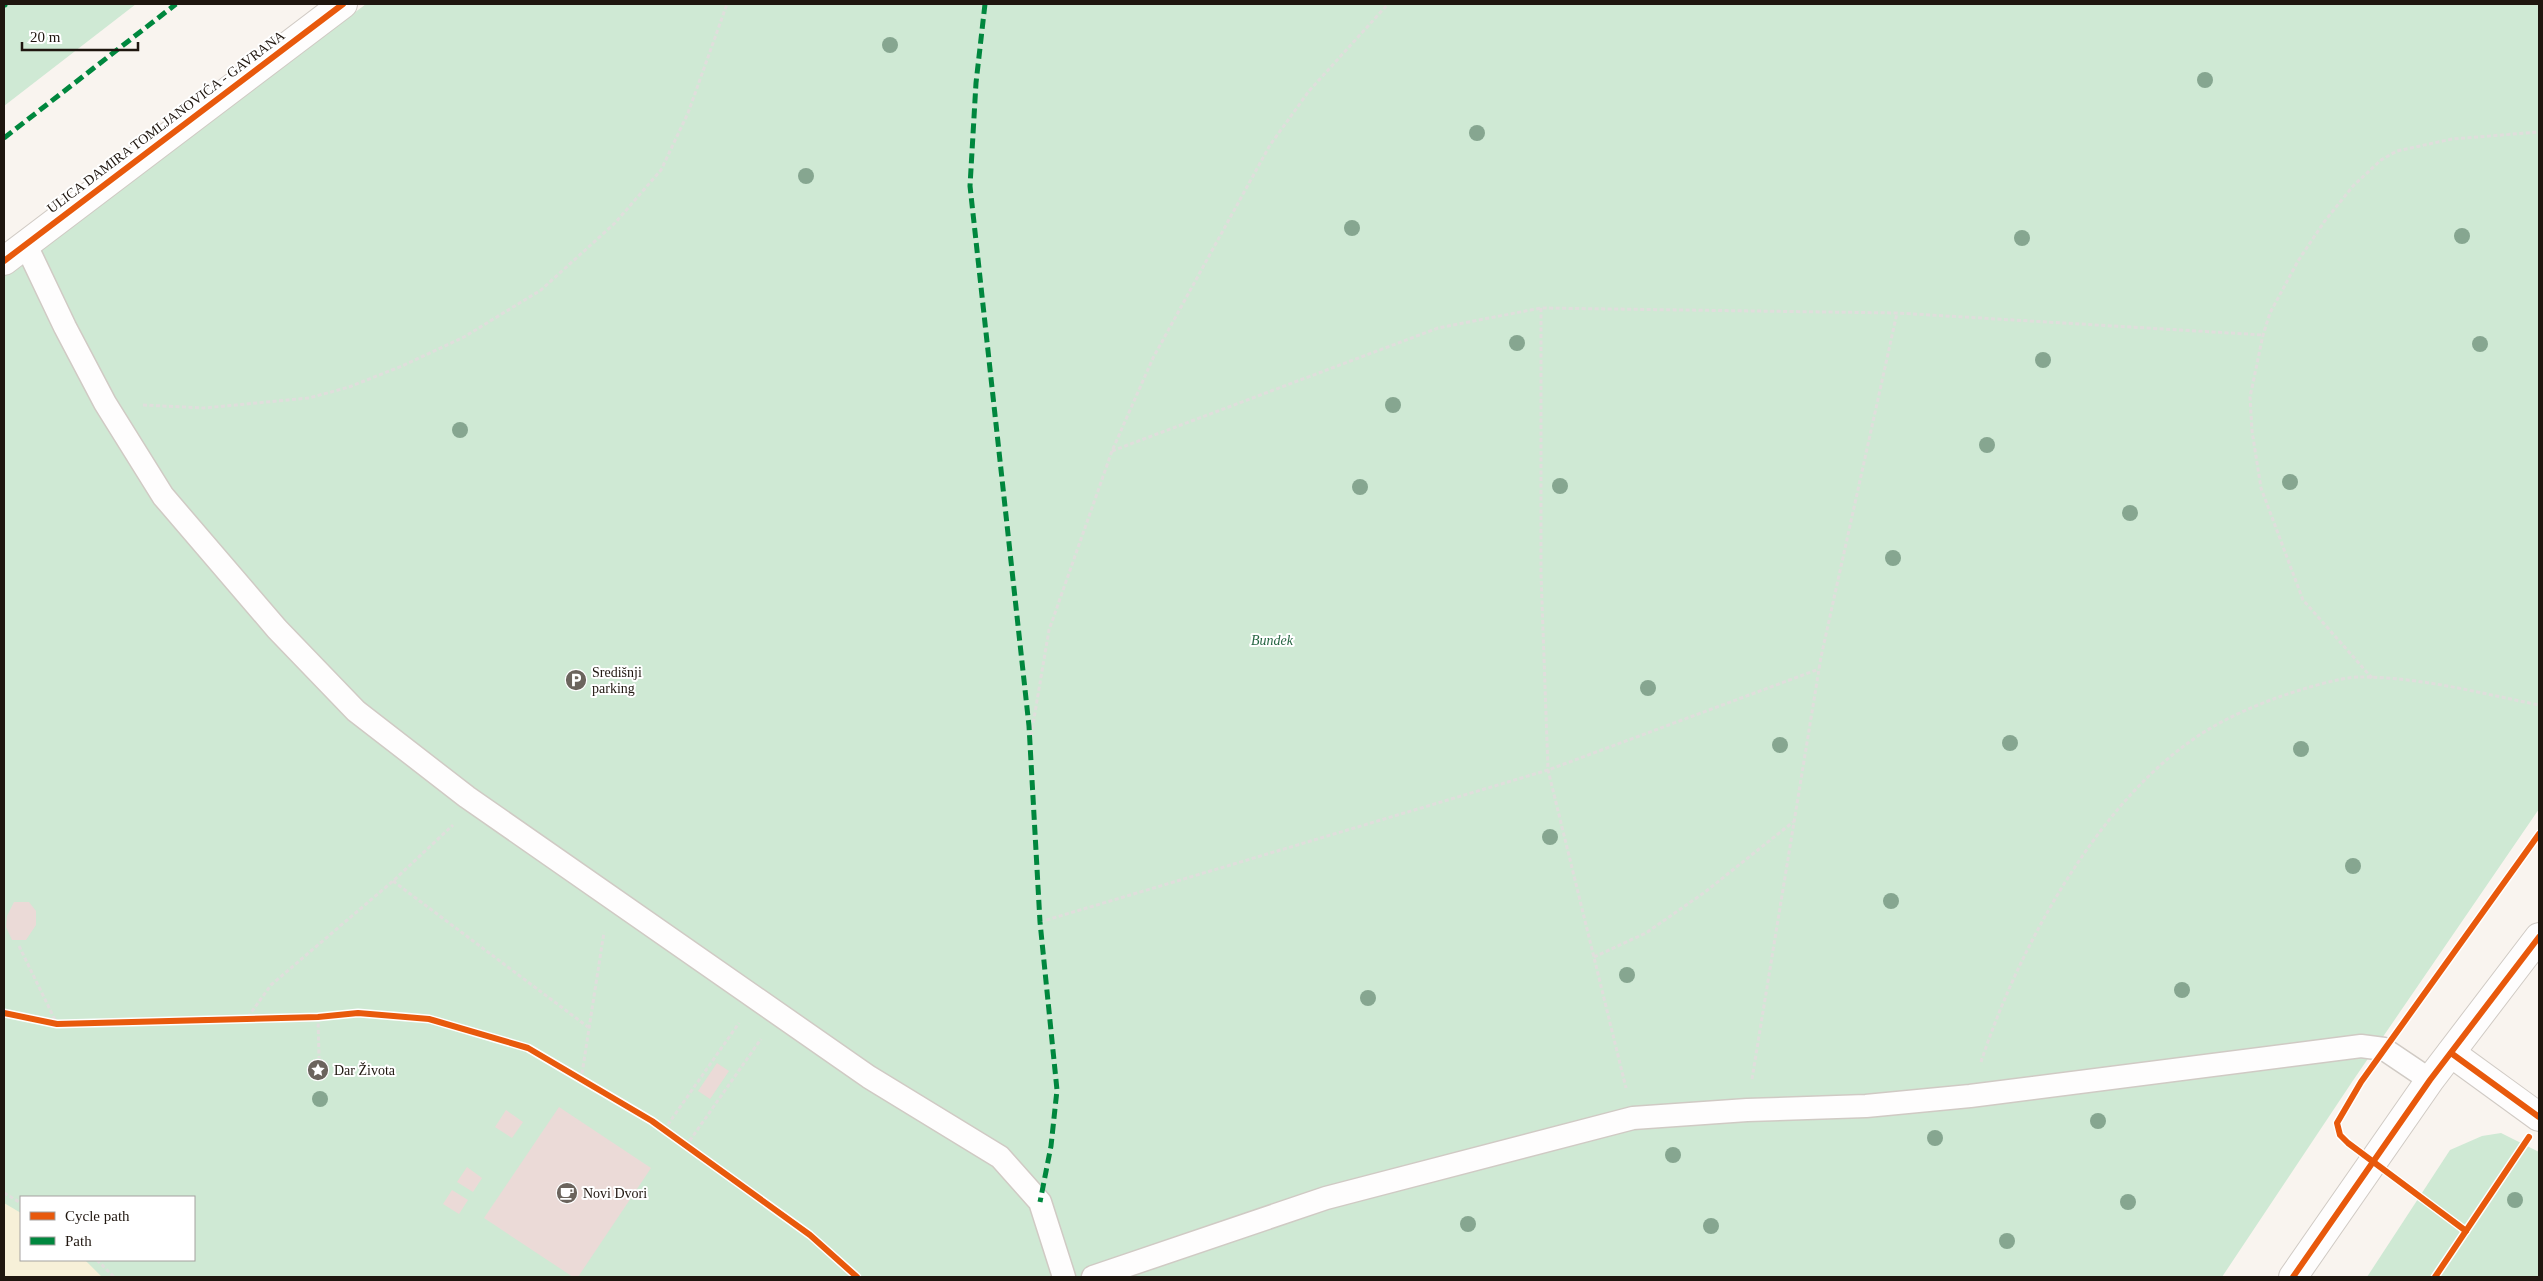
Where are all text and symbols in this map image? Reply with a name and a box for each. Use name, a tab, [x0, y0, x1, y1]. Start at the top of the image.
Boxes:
scale bar	[22, 20, 139, 52]
street label: ULICA DAMIRA TOMLJANOVIĆA - GAVRANA	[44, 26, 288, 216]
text: 20 m	[30, 29, 61, 45]
park label: Bundek	[1251, 633, 1294, 648]
place label: Središnji parking	[592, 665, 642, 696]
parking icon: Središnji parking	[564, 668, 588, 692]
place icon: Dar Života	[306, 1058, 330, 1082]
place label: Dar Života	[334, 1062, 396, 1078]
cafe icon: Novi Dvori	[555, 1181, 579, 1205]
place label: Novi Dvori	[583, 1186, 647, 1201]
legend	[20, 1196, 195, 1261]
text: Cycle path	[65, 1208, 130, 1224]
text: Path	[65, 1233, 92, 1249]

